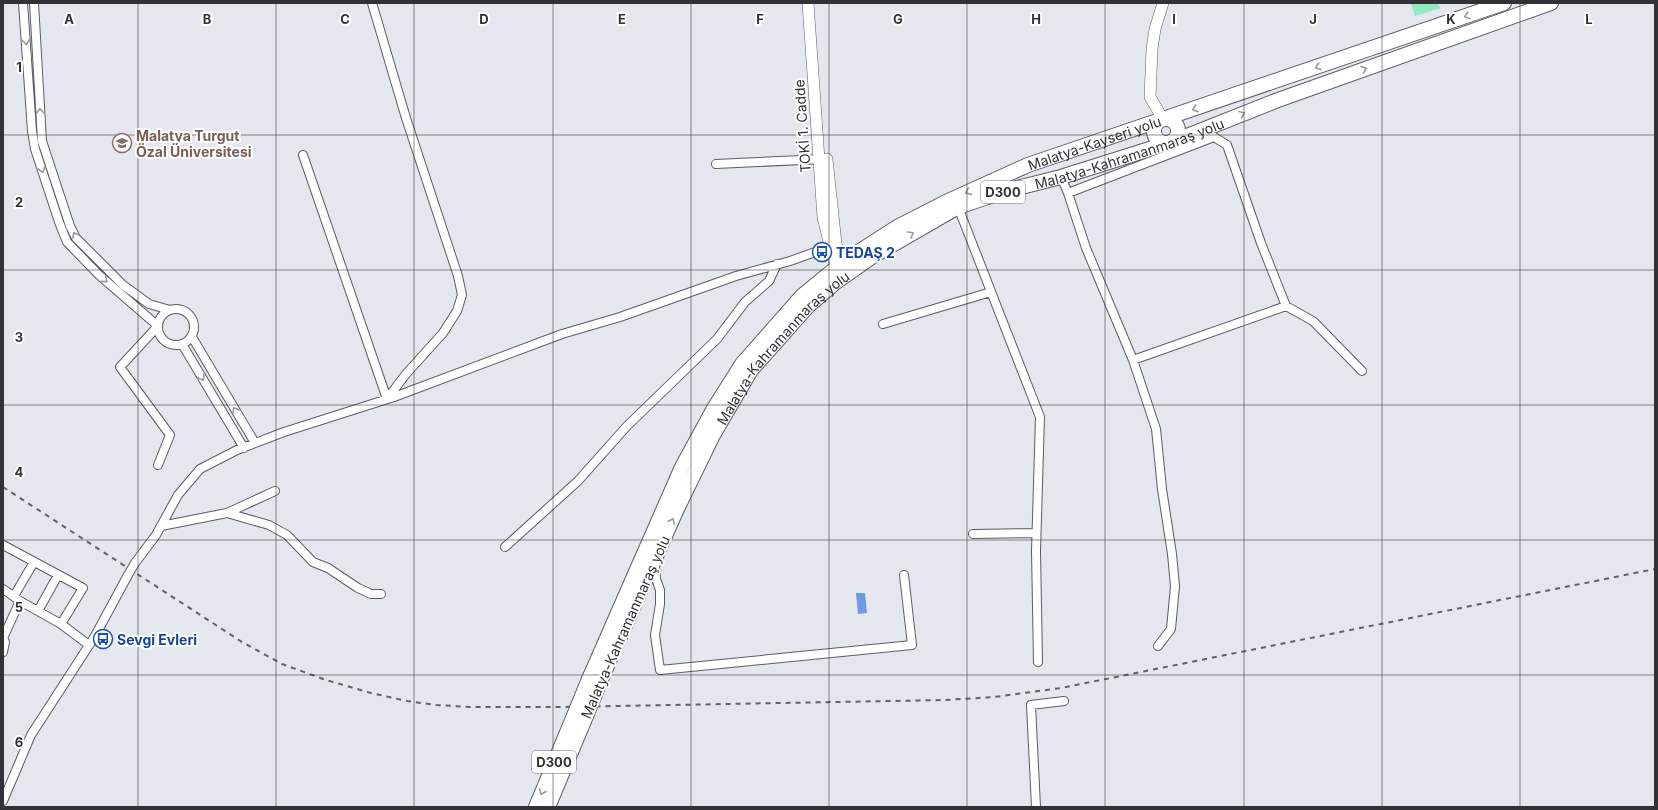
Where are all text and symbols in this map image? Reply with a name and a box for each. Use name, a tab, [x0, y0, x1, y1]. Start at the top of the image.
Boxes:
text: A	[64, 11, 74, 27]
text: B	[203, 11, 212, 27]
text: C	[340, 11, 350, 27]
text: D	[479, 11, 489, 27]
text: E	[618, 11, 626, 27]
text: F	[756, 11, 764, 27]
text: G	[893, 11, 903, 27]
text: H	[1031, 11, 1041, 27]
text: I	[1172, 11, 1176, 27]
text: J	[1309, 11, 1317, 27]
text: K	[1446, 11, 1456, 27]
one-way arrow	[1464, 11, 1471, 20]
text: L	[1585, 11, 1593, 27]
one-way arrow	[21, 39, 30, 45]
text: 1	[16, 59, 22, 75]
one-way arrow	[1314, 62, 1321, 71]
one-way arrow	[1361, 66, 1368, 74]
street label: TOKİ 1. Cadde	[790, 79, 814, 173]
one-way arrow	[1191, 104, 1198, 112]
one-way arrow	[36, 108, 45, 114]
one-way arrow	[1239, 111, 1246, 119]
street label: Malatya-Kayseri yolu	[1025, 112, 1163, 173]
street label: Malatya-Kahramanmaraş yolu	[1033, 114, 1226, 192]
place label: Malatya Turgut Özal Üniversitesi	[136, 127, 252, 160]
school or university icon: Malatya Turgut Özal Üniversitesi	[111, 132, 133, 154]
one-way arrow	[37, 167, 46, 174]
road number: D300	[981, 181, 1025, 203]
one-way arrow	[964, 187, 972, 195]
text: 2	[15, 194, 23, 210]
one-way arrow	[73, 232, 80, 239]
one-way arrow	[907, 232, 914, 239]
bus stop icon: TEDAŞ 2	[811, 241, 833, 263]
place label: TEDAŞ 2	[836, 244, 895, 261]
street label: Malatya-Kahramanmaraş yolu	[713, 267, 852, 428]
one-way arrow	[100, 276, 107, 283]
text: 3	[15, 329, 23, 345]
one-way arrow	[198, 374, 205, 381]
one-way arrow	[233, 407, 240, 414]
text: 4	[15, 464, 24, 480]
one-way arrow	[667, 517, 675, 524]
street label: Malatya-Kahramanmaraş yolu	[577, 533, 673, 721]
text: 5	[15, 599, 23, 615]
bus stop icon: Sevgi Evleri	[92, 628, 114, 650]
place label: Sevgi Evleri	[117, 631, 197, 648]
text: 6	[15, 734, 23, 750]
road number: D300	[532, 751, 576, 773]
one-way arrow	[538, 789, 546, 796]

